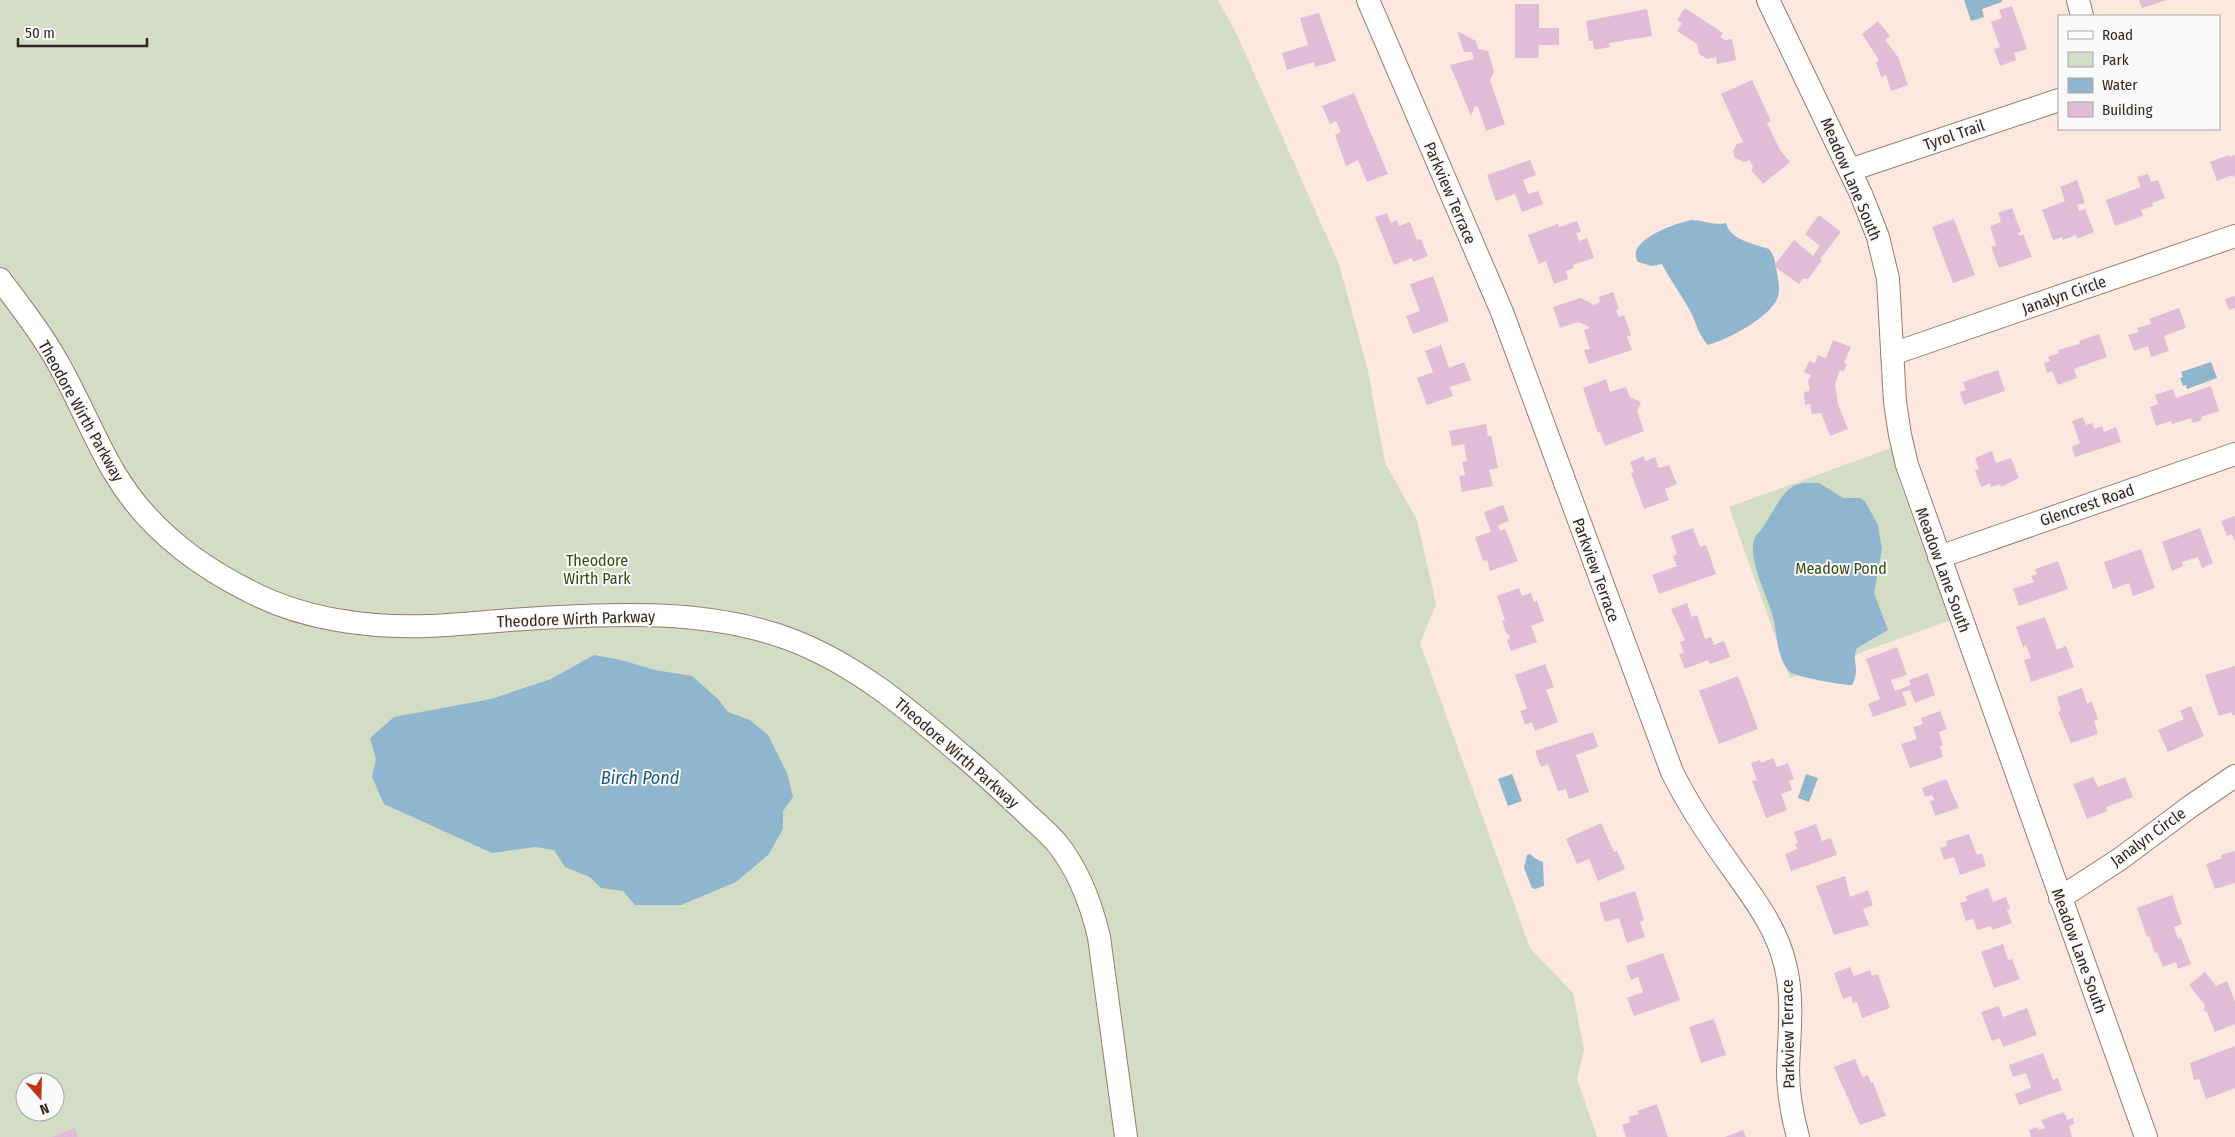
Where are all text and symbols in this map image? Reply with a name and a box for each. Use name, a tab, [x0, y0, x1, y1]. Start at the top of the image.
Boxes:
scale bar	[18, 15, 146, 47]
legend	[2058, 15, 2220, 130]
text: 50 m	[25, 24, 55, 42]
text: Road	[2102, 26, 2133, 44]
text: Park	[2102, 51, 2129, 69]
text: Water	[2102, 76, 2138, 94]
text: Building	[2102, 101, 2153, 119]
street label: Meadow Lane South	[1817, 115, 1885, 243]
street label: Tyrol Trail	[1921, 116, 1987, 154]
street label: Parkview Terrace	[1420, 139, 1480, 247]
street label: Janalyn Circle	[2019, 272, 2109, 318]
street label: Theodore Wirth Parkway	[34, 337, 128, 486]
street label: Glencrest Road	[2037, 480, 2137, 530]
street label: Meadow Lane South	[1912, 505, 1974, 635]
street label: Parkview Terrace	[1568, 515, 1624, 625]
park label: Theodore Wirth Park	[563, 551, 631, 588]
park label: Meadow Pond	[1795, 559, 1887, 578]
street label: Theodore Wirth Parkway	[497, 607, 656, 631]
street label: Theodore Wirth Parkway	[891, 694, 1024, 813]
water label: Birch Pond	[601, 767, 680, 789]
street label: Janalyn Circle	[2107, 803, 2189, 871]
street label: Meadow Lane South	[2048, 886, 2110, 1016]
street label: Parkview Terrace	[1778, 979, 1798, 1089]
north arrow	[15, 1072, 65, 1122]
text: N	[37, 1099, 51, 1118]

